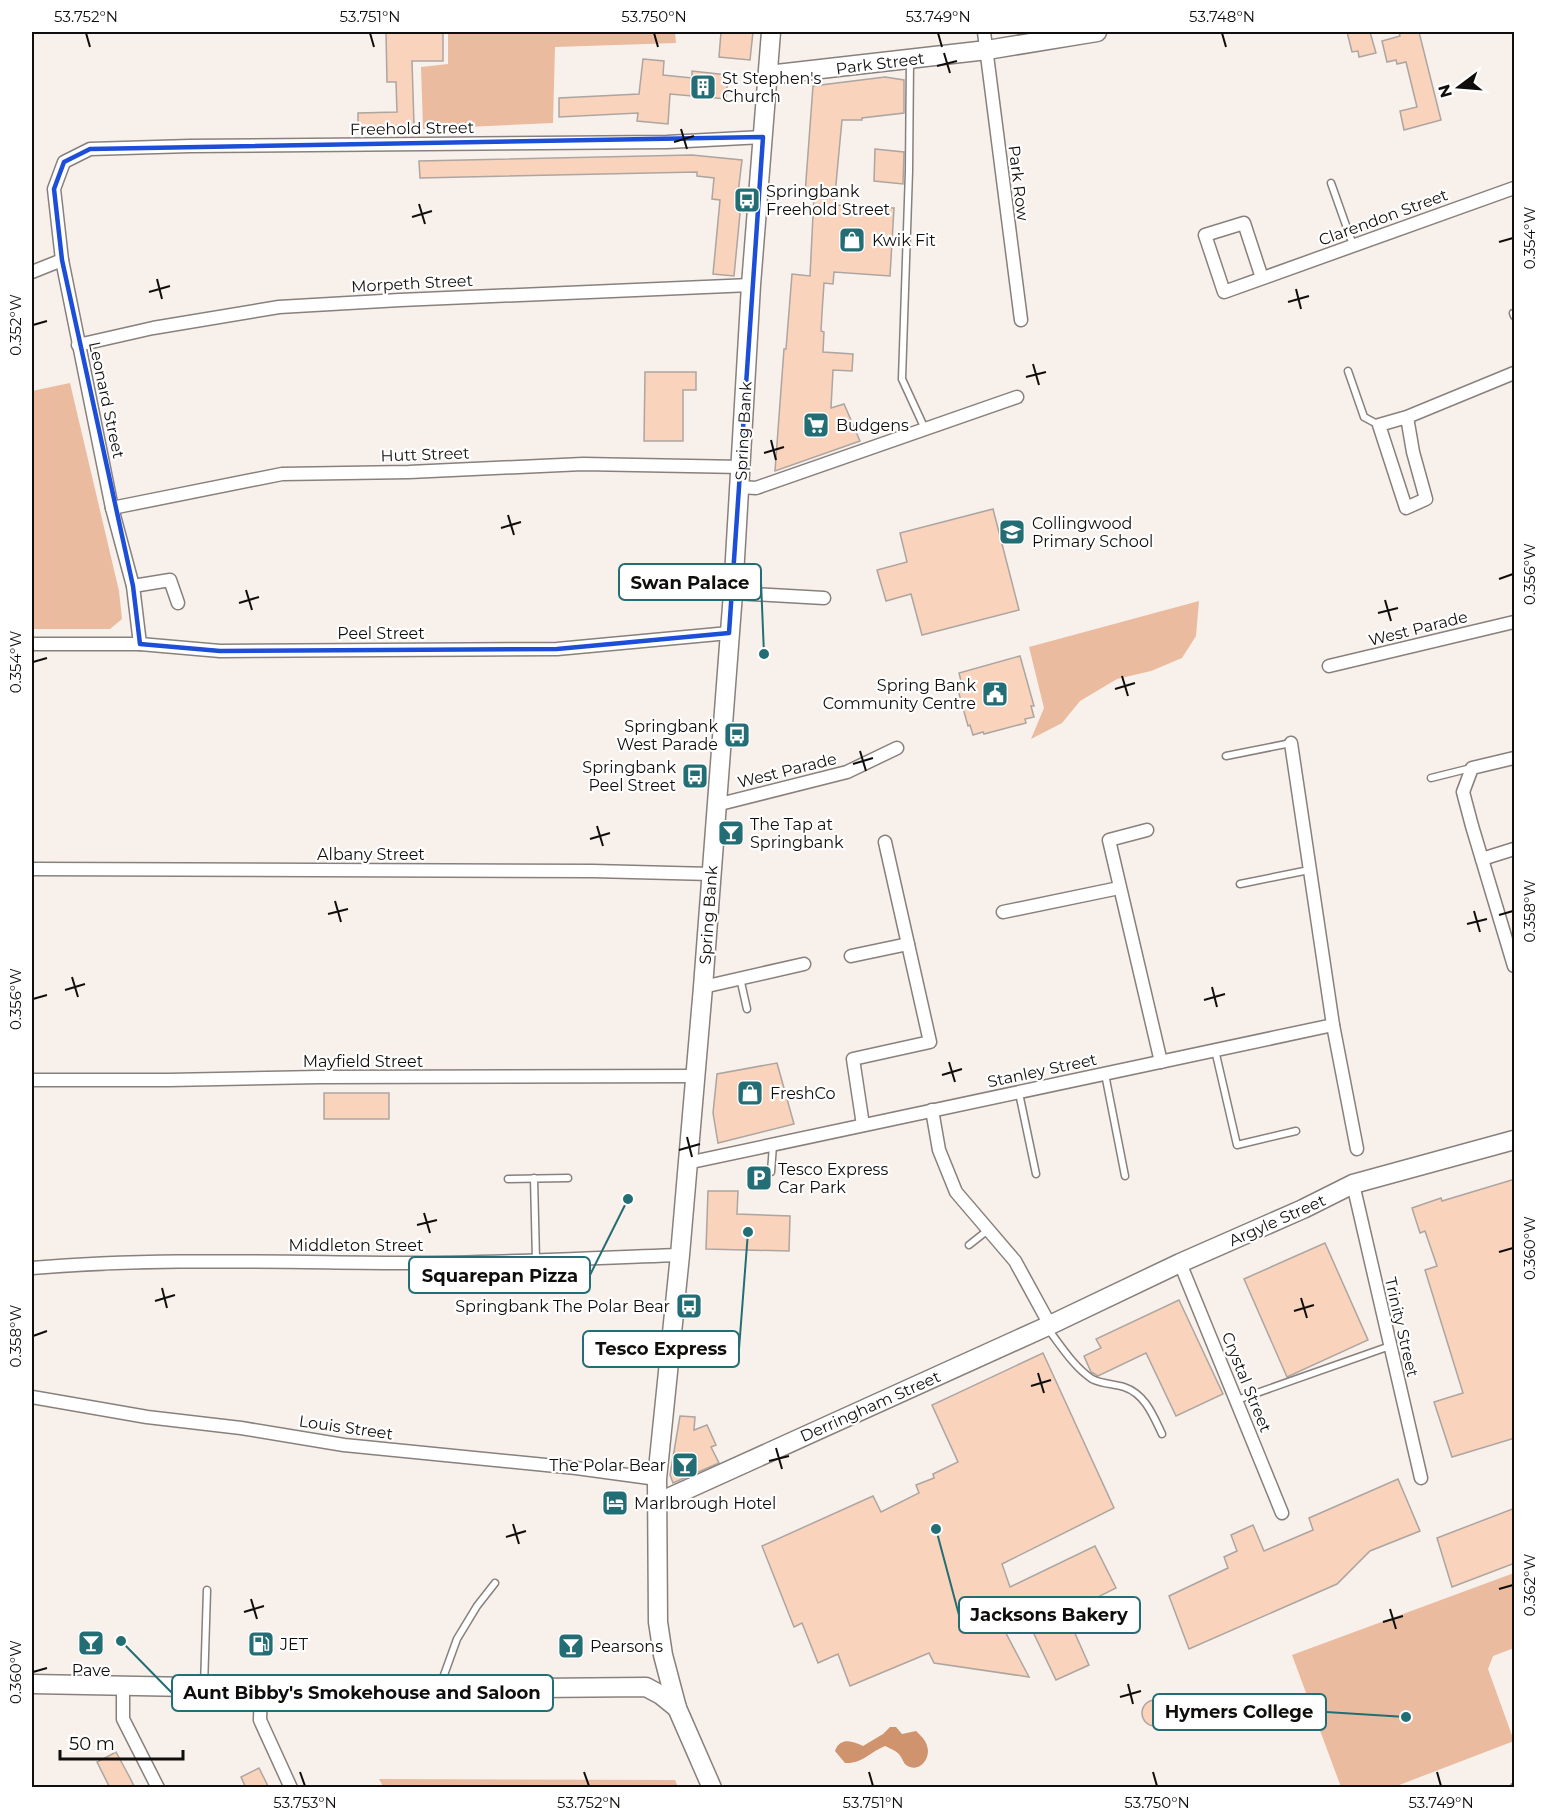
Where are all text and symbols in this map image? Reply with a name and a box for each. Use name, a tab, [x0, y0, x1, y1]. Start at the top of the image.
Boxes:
text: 53.752°N	[54, 7, 118, 26]
text: 53.751°N	[340, 7, 400, 26]
text: 53.750°N	[621, 7, 687, 26]
text: 53.749°N	[905, 7, 971, 26]
text: 53.748°N	[1189, 7, 1255, 26]
street label: Park Street	[835, 49, 926, 78]
north arrow	[1429, 57, 1489, 117]
place label: St Stephen's Church	[722, 69, 822, 106]
building icon: St Stephen's Church	[688, 72, 718, 102]
text: N	[1434, 82, 1456, 100]
street label: Freehold Street	[350, 118, 475, 139]
street label: Park Row	[1004, 144, 1033, 222]
place label: Springbank Freehold Street	[766, 182, 891, 219]
bus stop icon: Springbank Freehold Street	[732, 185, 762, 215]
street label: Clarendon Street	[1316, 185, 1451, 250]
text: 0.354°W	[1520, 206, 1539, 269]
shop icon: Kwik Fit	[837, 225, 867, 255]
place label: Kwik Fit	[872, 231, 936, 250]
street label: Morpeth Street	[351, 271, 474, 296]
text: 0.352°W	[6, 294, 25, 356]
street label: Leonard Street	[85, 340, 128, 461]
street label: Spring Bank	[731, 381, 756, 481]
supermarket icon: Budgens	[801, 410, 831, 440]
place label: Budgens	[836, 416, 909, 435]
street label: Hutt Street	[380, 443, 470, 466]
place label: Collingwood Primary School	[1032, 514, 1153, 551]
school or university icon: Collingwood Primary School	[997, 517, 1027, 547]
text: 0.356°W	[1520, 543, 1539, 605]
callout: Swan Palace	[619, 564, 761, 600]
text: Swan Palace	[631, 572, 749, 594]
street label: West Parade	[1367, 607, 1470, 650]
street label: Peel Street	[337, 624, 425, 643]
text: 0.354°W	[6, 630, 25, 693]
place label: Spring Bank Community Centre	[823, 676, 976, 713]
public building icon: Spring Bank Community Centre	[980, 679, 1010, 709]
place label: Springbank West Parade	[617, 717, 718, 754]
bus stop icon: Springbank West Parade	[722, 720, 752, 750]
street label: West Parade	[736, 749, 839, 792]
place label: Springbank Peel Street	[582, 758, 676, 795]
bus stop icon: Springbank Peel Street	[680, 761, 710, 791]
place label: The Tap at Springbank	[750, 815, 844, 852]
bar icon: The Tap at Springbank	[716, 818, 746, 848]
street label: Albany Street	[317, 845, 425, 864]
street label: Spring Bank	[696, 864, 721, 965]
text: 0.358°W	[1520, 879, 1539, 942]
text: 0.356°W	[6, 968, 25, 1030]
street label: Stanley Street	[986, 1050, 1099, 1091]
street label: Mayfield Street	[303, 1052, 424, 1071]
shop icon: FreshCo	[735, 1078, 765, 1108]
place label: FreshCo	[770, 1084, 835, 1103]
place label: Tesco Express Car Park	[778, 1160, 888, 1197]
parking icon: Tesco Express Car Park	[744, 1163, 774, 1193]
street label: Argyle Street	[1226, 1190, 1329, 1250]
text: 0.360°W	[1520, 1216, 1539, 1280]
street label: Middleton Street	[289, 1236, 424, 1255]
callout: Squarepan Pizza	[409, 1257, 590, 1293]
text: Squarepan Pizza	[422, 1265, 578, 1287]
street label: Trinity Street	[1381, 1275, 1422, 1379]
bus stop icon: Springbank The Polar Bear	[674, 1291, 704, 1321]
place label: Springbank The Polar Bear	[455, 1297, 670, 1316]
text: 0.358°W	[6, 1304, 25, 1367]
street label: Crystal Street	[1218, 1329, 1275, 1436]
callout: Tesco Express	[583, 1331, 739, 1367]
text: Tesco Express	[595, 1338, 727, 1360]
street label: Derringham Street	[797, 1367, 944, 1446]
street label: Louis Street	[298, 1411, 395, 1444]
bar icon: The Polar Bear	[670, 1450, 700, 1480]
place label: The Polar Bear	[549, 1456, 666, 1475]
hotel icon: Marlbrough Hotel	[600, 1488, 630, 1518]
place label: Marlbrough Hotel	[634, 1494, 776, 1513]
text: 0.362°W	[1520, 1553, 1539, 1616]
callout: Jacksons Bakery	[959, 1597, 1140, 1633]
text: Jacksons Bakery	[969, 1604, 1128, 1626]
bar icon: Pave	[76, 1628, 106, 1658]
fuel station icon: JET	[246, 1629, 276, 1659]
bar icon: Pearsons	[556, 1631, 586, 1661]
place label: JET	[279, 1635, 309, 1654]
place label: Pearsons	[590, 1637, 663, 1656]
text: 0.360°W	[6, 1640, 25, 1704]
place label: Pave	[72, 1661, 110, 1680]
callout: Aunt Bibby's Smokehouse and Saloon	[172, 1675, 553, 1711]
text: Aunt Bibby's Smokehouse and Saloon	[182, 1682, 541, 1704]
callout: Hymers College	[1153, 1694, 1326, 1730]
text: Hymers College	[1165, 1701, 1313, 1723]
scale bar	[60, 1723, 183, 1761]
text: 50 m	[69, 1733, 115, 1755]
text: 53.753°N	[273, 1793, 337, 1812]
text: 53.752°N	[557, 1793, 621, 1812]
text: 53.751°N	[843, 1793, 903, 1812]
text: 53.750°N	[1124, 1793, 1190, 1812]
text: 53.749°N	[1408, 1793, 1474, 1812]

